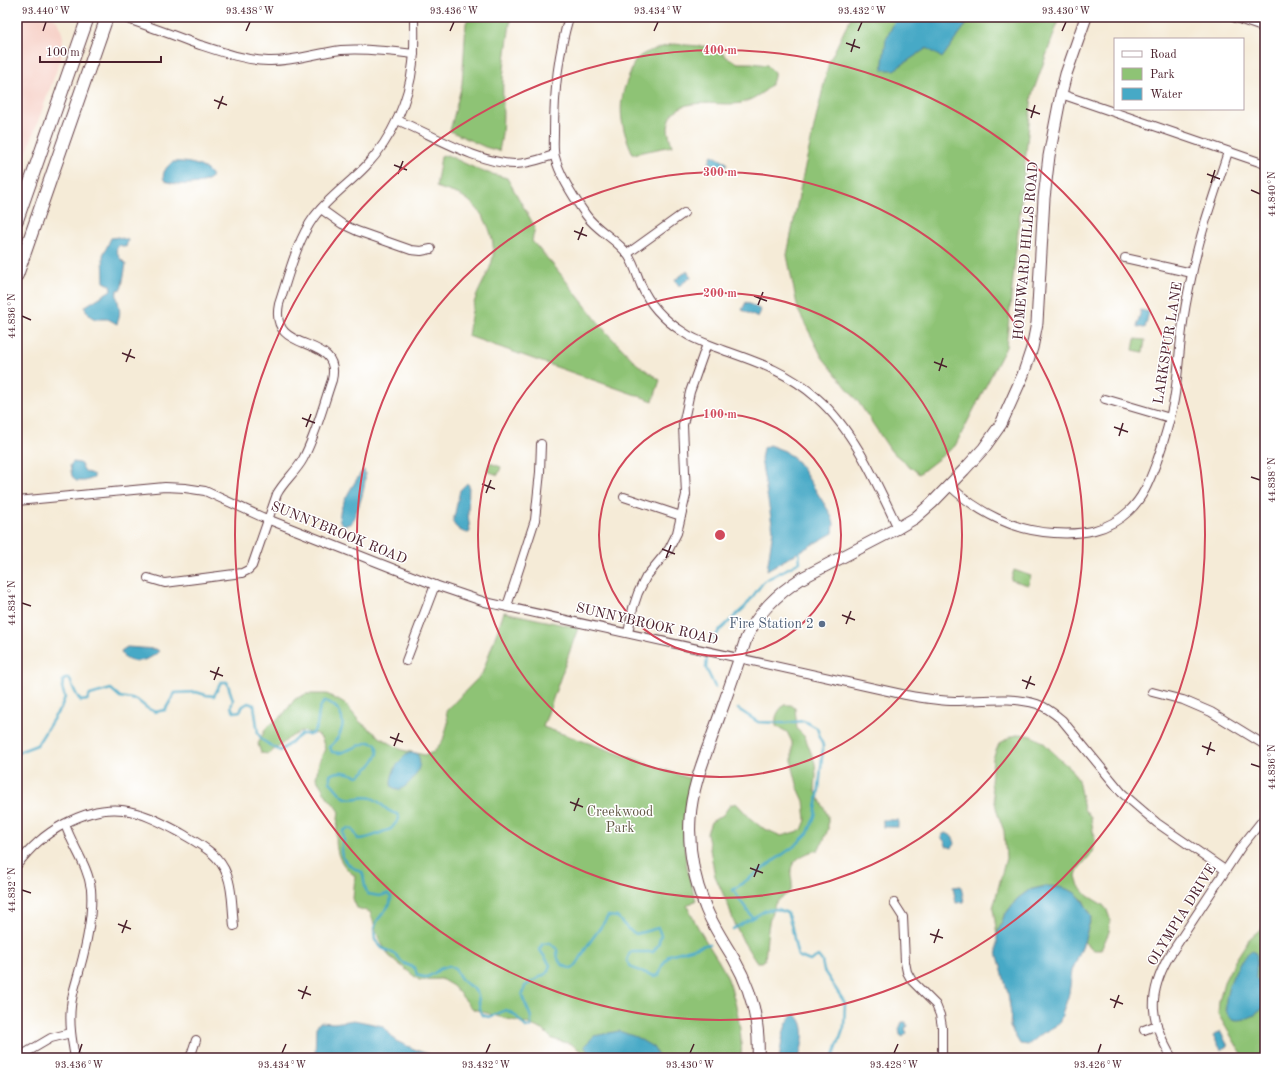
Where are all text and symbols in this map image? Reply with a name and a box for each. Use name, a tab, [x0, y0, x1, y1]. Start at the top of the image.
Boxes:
text: 93.440°W	[22, 6, 70, 16]
text: 93.438°W	[226, 6, 274, 16]
text: 93.436°W	[430, 6, 478, 16]
text: 93.434°W	[634, 6, 682, 16]
text: 93.432°W	[838, 6, 886, 16]
text: 93.430°W	[1042, 6, 1090, 16]
scale bar	[40, 38, 161, 64]
legend	[1114, 38, 1244, 110]
text: 400 m	[703, 45, 737, 57]
text: 100 m	[46, 47, 80, 59]
text: Road	[1150, 49, 1177, 61]
text: Park	[1150, 69, 1175, 81]
text: Water	[1150, 89, 1183, 101]
street label: HOMEWARD HILLS ROAD	[1011, 161, 1041, 341]
text: 300 m	[703, 167, 737, 179]
text: 44.840°N	[1267, 171, 1277, 217]
street label: LARKSPUR LANE	[1151, 281, 1185, 405]
text: 200 m	[703, 288, 737, 300]
text: 44.836°N	[7, 293, 17, 339]
text: 100 m	[703, 409, 737, 421]
text: 44.838°N	[1267, 457, 1277, 503]
street label: SUNNYBROOK ROAD	[269, 499, 409, 567]
centre of rings	[713, 528, 727, 542]
text: 44.834°N	[7, 580, 17, 626]
street label: SUNNYBROOK ROAD	[575, 601, 719, 647]
place label: Fire Station 2	[729, 617, 814, 631]
marker: Fire Station 2	[817, 619, 827, 629]
text: 44.836°N	[1267, 744, 1277, 790]
park label: Creekwood Park	[587, 805, 653, 835]
street label: OLYMPIA DRIVE	[1145, 862, 1219, 968]
text: 44.832°N	[7, 867, 17, 913]
text: 93.436°W	[55, 1060, 103, 1070]
text: 93.434°W	[258, 1060, 306, 1070]
text: 93.432°W	[462, 1060, 510, 1070]
text: 93.430°W	[666, 1060, 714, 1070]
text: 93.428°W	[870, 1060, 918, 1070]
text: 93.426°W	[1074, 1060, 1122, 1070]

